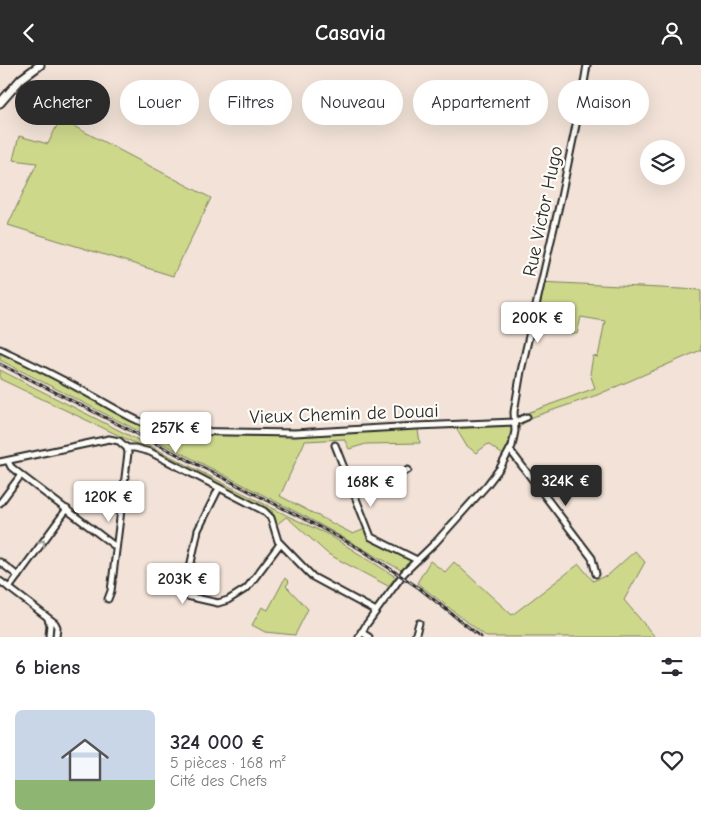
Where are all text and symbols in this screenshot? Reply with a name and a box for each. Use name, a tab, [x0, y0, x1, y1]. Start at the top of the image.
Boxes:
icon: back	[15, 19, 43, 47]
icon: person	[658, 19, 686, 47]
text: Casavia	[315, 20, 386, 46]
chip: Acheter	[15, 80, 110, 125]
chip: Louer	[120, 80, 199, 125]
chip: Filtres	[209, 80, 292, 125]
chip: Nouveau	[302, 80, 403, 125]
chip: Appartement	[413, 80, 548, 125]
chip: Maison	[558, 80, 649, 125]
map controls	[640, 140, 685, 185]
button: layers	[640, 140, 685, 185]
street label: Rue Victor Hugo	[518, 144, 568, 279]
pin: 200K €	[497, 301, 579, 344]
text: 200K €	[512, 309, 564, 327]
street label: Vieux Chemin de Douai	[249, 400, 439, 428]
pin: 257K €	[135, 411, 217, 454]
text: 257K €	[151, 419, 201, 437]
pin: 168K €	[330, 465, 412, 508]
pin: 324K €	[525, 465, 607, 507]
text: 324K €	[542, 472, 590, 490]
text: 168K €	[347, 473, 395, 491]
pin: 120K €	[68, 481, 150, 523]
text: 120K €	[84, 488, 134, 506]
one-way arrow	[37, 540, 45, 549]
pin: 203K €	[142, 563, 224, 605]
text: 203K €	[158, 570, 208, 588]
icon: filters	[658, 653, 686, 681]
text: 6 biens	[15, 655, 80, 679]
icon: home	[55, 730, 115, 790]
text: 324 000 €	[170, 730, 266, 754]
icon: heart	[658, 746, 686, 774]
text: 5 pièces · 168 m²	[170, 754, 286, 772]
text: Cité des Chefs	[170, 772, 267, 790]

